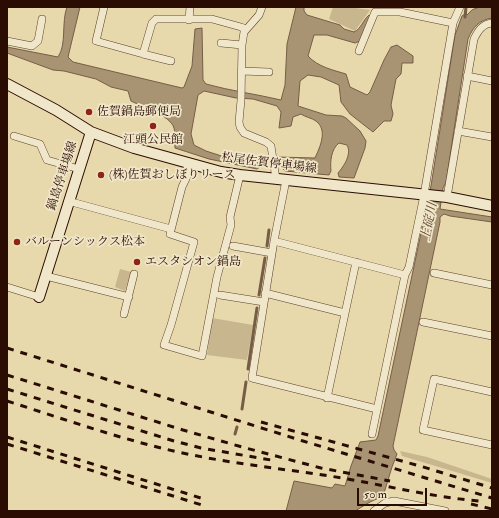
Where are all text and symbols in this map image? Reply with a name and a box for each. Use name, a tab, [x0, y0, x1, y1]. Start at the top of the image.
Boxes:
place label: 佐賀鍋島郵便局	[97, 105, 181, 119]
marker: 佐賀鍋島郵便局	[84, 107, 94, 117]
marker: 江頭公民館	[148, 121, 158, 131]
place label: 江頭公民館	[123, 133, 183, 147]
street label: 鍋島停車場線	[45, 140, 81, 212]
street label: 松尾佐賀停車場線	[220, 151, 318, 177]
place label: (株)佐賀おしぼりリース	[109, 168, 236, 182]
marker: (株)佐賀おしぼりリース	[96, 170, 106, 180]
water label: 上碇川	[419, 201, 441, 243]
place label: バルーンシックス松本	[25, 235, 145, 249]
marker: バルーンシックス松本	[12, 237, 22, 247]
place label: エスタシオン鍋島	[145, 255, 241, 269]
marker: エスタシオン鍋島	[132, 257, 142, 267]
scale bar	[359, 480, 429, 506]
text: 50 m	[364, 487, 387, 502]

